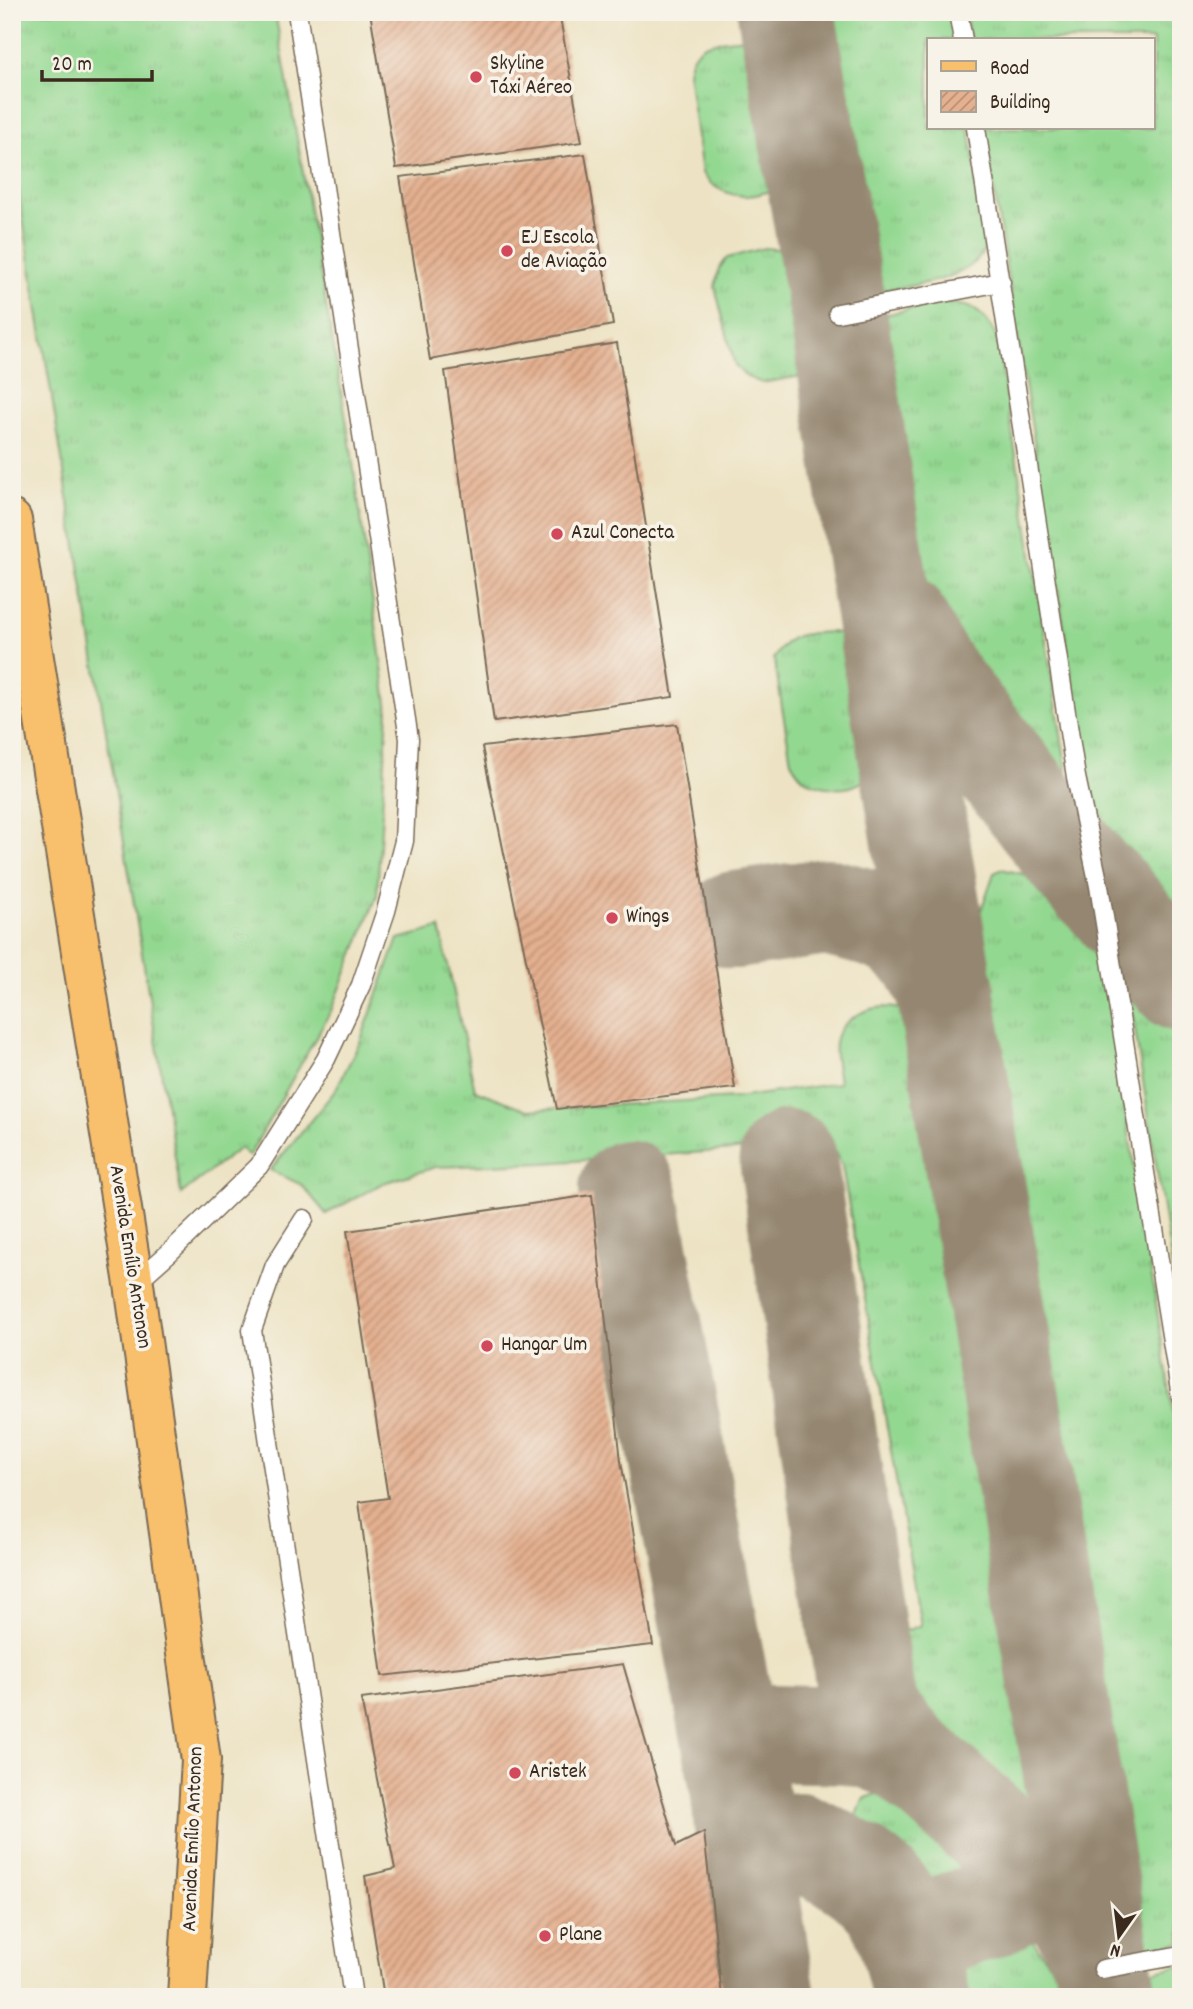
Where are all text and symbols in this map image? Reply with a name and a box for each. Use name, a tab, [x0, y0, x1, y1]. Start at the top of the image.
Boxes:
scale bar	[42, 38, 152, 82]
legend	[927, 38, 1154, 130]
place label: Skyline Táxi Aéreo	[490, 50, 572, 104]
text: 20 m	[52, 51, 92, 81]
text: Road	[990, 55, 1029, 85]
marker: Skyline Táxi Aéreo	[468, 69, 484, 85]
text: Building	[990, 89, 1050, 119]
place label: EJ Escola de Aviação	[521, 224, 607, 278]
marker: EJ Escola de Aviação	[499, 243, 515, 259]
place label: Azul Conecta	[571, 519, 675, 549]
marker: Azul Conecta	[549, 526, 565, 542]
place label: Wings	[626, 903, 670, 933]
marker: Wings	[604, 910, 620, 926]
street label: Avenida Emílio Antonon	[100, 1163, 158, 1351]
place label: Hangar Um	[501, 1331, 588, 1361]
marker: Hangar Um	[479, 1338, 495, 1354]
street label: Avenida Emílio Antonon	[176, 1746, 212, 1932]
place label: Aristek	[529, 1758, 587, 1788]
marker: Aristek	[507, 1765, 523, 1781]
north arrow	[1084, 1900, 1154, 1970]
place label: Plane	[559, 1921, 602, 1951]
marker: Plane	[537, 1928, 553, 1944]
text: N	[1108, 1935, 1124, 1963]

